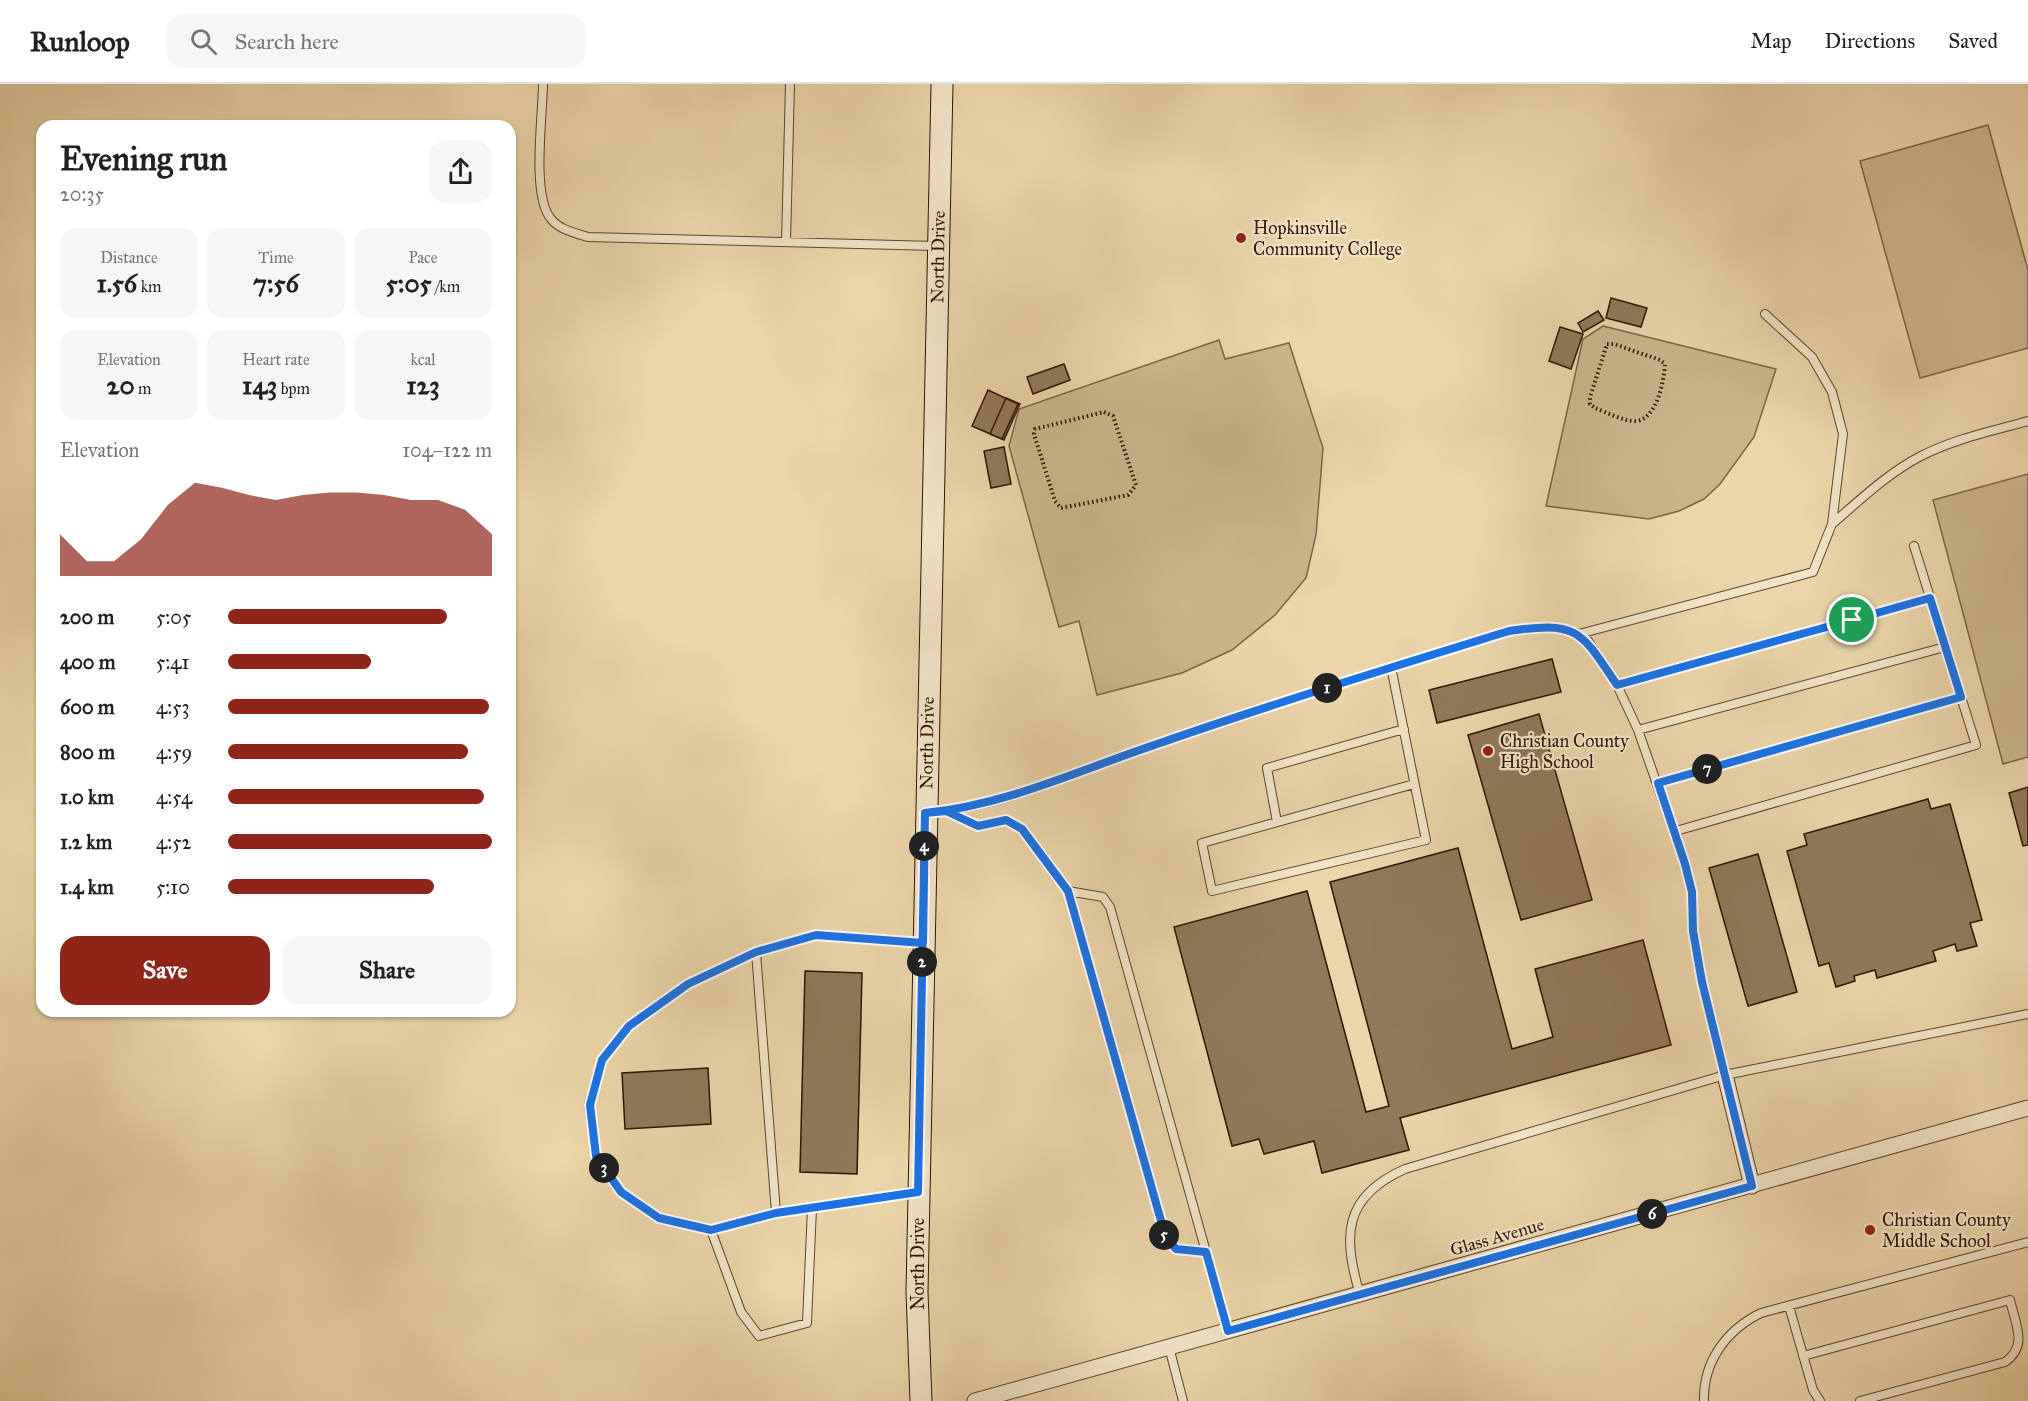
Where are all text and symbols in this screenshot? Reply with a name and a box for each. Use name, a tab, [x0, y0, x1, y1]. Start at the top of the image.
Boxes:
search box	[166, 14, 586, 68]
text: Runloop	[30, 24, 130, 59]
icon: search	[187, 25, 220, 58]
text: Search here	[235, 28, 339, 55]
text: Map	[1751, 28, 1792, 54]
text: Directions	[1825, 28, 1915, 54]
text: Saved	[1948, 28, 1998, 54]
text: Evening run	[60, 139, 227, 179]
button: share	[429, 140, 492, 203]
text: 20:35	[60, 182, 104, 206]
street label: North Drive	[926, 210, 950, 304]
place label: Hopkinsville Community College	[1253, 217, 1402, 261]
marker: Hopkinsville Community College	[1234, 231, 1248, 245]
text: Distance	[100, 248, 158, 267]
text: Time	[258, 248, 294, 267]
text: Pace	[408, 248, 438, 267]
text: 1.56	[96, 267, 137, 299]
text: 7:56	[253, 267, 299, 299]
text: 5:05	[386, 267, 432, 299]
text: km	[137, 277, 162, 296]
text: /km	[432, 277, 460, 296]
text: Elevation	[97, 350, 161, 369]
text: Heart rate	[242, 350, 310, 369]
text: kcal	[410, 350, 436, 369]
text: 20	[107, 369, 135, 401]
text: 143	[242, 369, 277, 401]
text: 123	[406, 369, 440, 401]
text: m	[135, 379, 151, 398]
text: bpm	[277, 379, 310, 398]
text: Elevation	[60, 438, 139, 462]
text: 104–122 m	[402, 438, 492, 462]
pin	[1826, 594, 1877, 645]
icon: arrive	[1835, 603, 1868, 636]
text: 200 m	[60, 605, 114, 629]
text: 5:05	[156, 605, 191, 629]
text: 400 m	[60, 650, 116, 674]
text: 5:41	[156, 650, 189, 674]
pin: 1	[1312, 673, 1342, 703]
text: 1	[1324, 678, 1330, 697]
text: 600 m	[60, 695, 115, 719]
text: 4:53	[156, 695, 189, 719]
street label: North Drive	[915, 696, 939, 790]
place label: Christian County High School	[1500, 730, 1629, 774]
text: 800 m	[60, 740, 115, 764]
text: 4:59	[156, 740, 192, 764]
marker: Christian County High School	[1481, 744, 1495, 758]
pin: 7	[1692, 754, 1722, 784]
text: 7	[1703, 759, 1711, 778]
text: 1.0 km	[60, 785, 114, 809]
text: 4:54	[156, 785, 192, 809]
text: 1.2 km	[60, 830, 112, 854]
text: 4:52	[156, 830, 191, 854]
pin: 4	[909, 831, 939, 861]
text: 4	[920, 836, 928, 855]
text: 1.4 km	[60, 875, 114, 899]
text: 5:10	[156, 875, 190, 899]
button: Save	[60, 936, 270, 1005]
button: Share	[282, 936, 492, 1005]
pin: 2	[907, 947, 937, 977]
text: 2	[918, 952, 926, 971]
pin: 3	[589, 1153, 619, 1183]
text: 3	[601, 1158, 607, 1177]
pin: 6	[1637, 1199, 1667, 1229]
text: 6	[1648, 1204, 1656, 1223]
place label: Christian County Middle School	[1882, 1209, 2011, 1252]
street label: Glass Avenue	[1447, 1213, 1547, 1261]
street label: North Drive	[907, 1218, 929, 1310]
pin: 5	[1149, 1220, 1179, 1250]
marker: Christian County Middle School	[1863, 1223, 1877, 1237]
text: 5	[1160, 1225, 1168, 1244]

